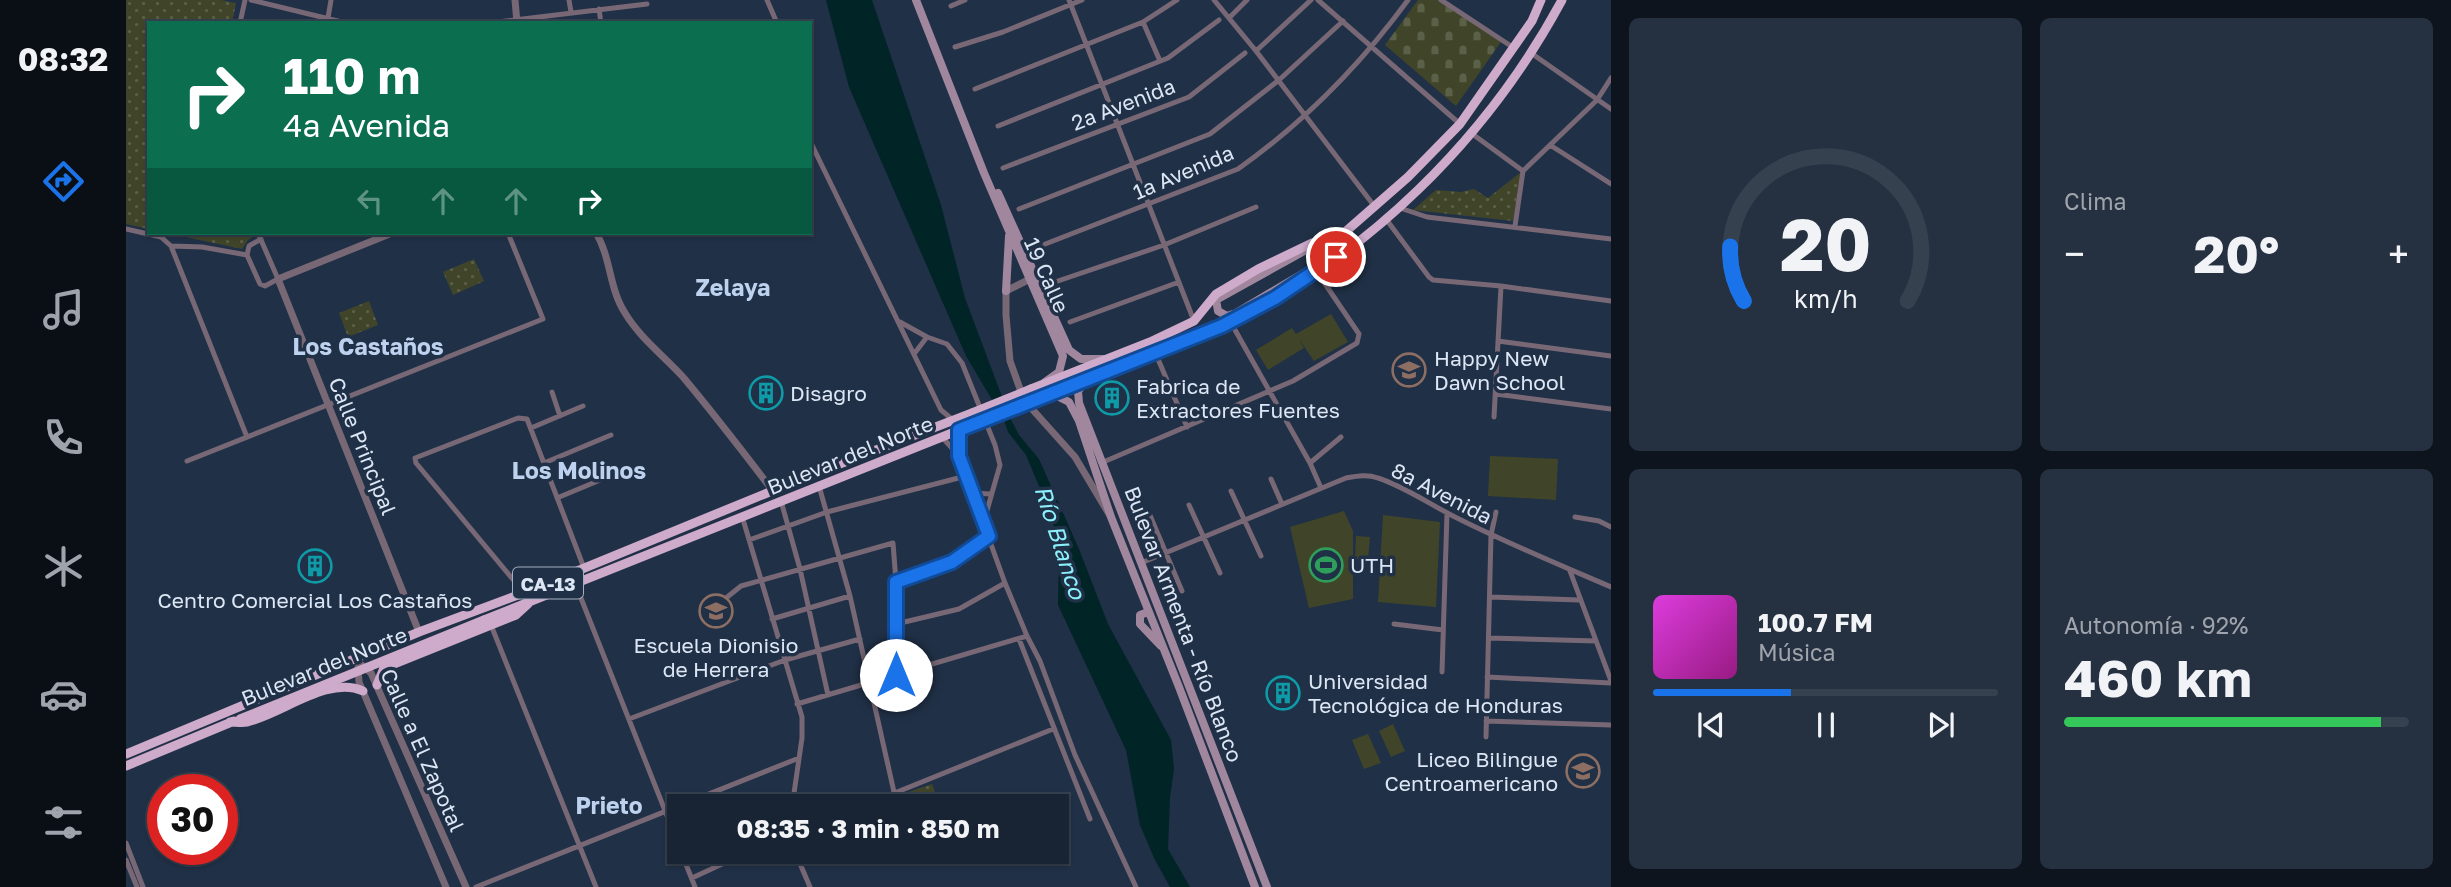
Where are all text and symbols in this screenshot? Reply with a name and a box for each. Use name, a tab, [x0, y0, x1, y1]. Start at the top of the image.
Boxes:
text: 08:32	[18, 40, 108, 78]
text: 110 m	[283, 46, 420, 105]
icon: right	[168, 49, 259, 140]
street label: 2a Avenida	[1067, 72, 1179, 136]
text: 4a Avenida	[283, 106, 450, 144]
street label: 1a Avenida	[1129, 139, 1237, 205]
icon: directions	[39, 157, 88, 206]
icon: left	[351, 182, 389, 220]
icon: ahead	[424, 182, 462, 220]
icon: ahead	[497, 182, 535, 220]
icon: right	[570, 182, 608, 220]
text: Clima	[2064, 187, 2127, 215]
text: 20	[1780, 200, 1871, 287]
text: 20°	[2194, 222, 2279, 284]
pin	[1306, 227, 1366, 287]
text: −	[2064, 231, 2085, 276]
text: +	[2388, 231, 2409, 276]
street label: 19 Calle	[1019, 233, 1075, 317]
icon: arrive	[1317, 238, 1355, 276]
district label: Zelaya	[696, 273, 770, 301]
text: km/h	[1794, 282, 1857, 313]
icon: music	[39, 285, 88, 334]
district label: Los Castaños	[292, 332, 444, 360]
place label: Happy New Dawn School	[1434, 345, 1565, 395]
school or university icon: Happy New Dawn School	[1390, 351, 1428, 389]
place label: Fabrica de Extractores Fuentes	[1136, 373, 1340, 423]
street label: Calle Principal	[324, 374, 402, 518]
building icon: Disagro	[747, 374, 785, 412]
building icon: Fabrica de Extractores Fuentes	[1093, 379, 1131, 417]
place label: Disagro	[790, 380, 867, 406]
street label: Bulevar del Norte	[763, 410, 937, 500]
icon: phone	[39, 413, 88, 462]
district label: Los Molinos	[512, 456, 646, 484]
street label: 8a Avenida	[1387, 457, 1497, 529]
water label: Río Blanco	[1030, 482, 1093, 603]
street label: Bulevar Armenta - Río Blanco	[1119, 482, 1249, 766]
icon: climate	[39, 542, 88, 591]
sports icon: UTH	[1307, 546, 1345, 584]
building icon: Centro Comercial Los Castaños	[296, 547, 334, 585]
place label: UTH	[1350, 552, 1394, 578]
road number: CA-13	[513, 568, 583, 598]
place label: Centro Comercial Los Castaños	[158, 587, 472, 613]
school or university icon: Escuela Dionisio de Herrera	[697, 592, 735, 630]
text: 100.7 FM	[1758, 607, 1873, 638]
text: Autonomía · 92%	[2064, 611, 2248, 639]
street label: Bulevar del Norte	[237, 621, 411, 711]
place label: Escuela Dionisio de Herrera	[634, 632, 798, 682]
position arrow	[859, 638, 933, 712]
text: Música	[1758, 638, 1836, 666]
text: 460 km	[2064, 646, 2252, 708]
street label: Calle a El Zapotal	[375, 664, 471, 836]
place label: Universidad Tecnológica de Honduras	[1308, 668, 1563, 718]
icon: car	[39, 670, 88, 719]
building icon: Universidad Tecnológica de Honduras	[1264, 674, 1302, 712]
icon: previous	[1692, 706, 1730, 744]
icon: pause	[1807, 706, 1845, 744]
icon: next	[1922, 706, 1960, 744]
place label: Liceo Bilingue Centroamericano	[1385, 746, 1558, 796]
school or university icon: Liceo Bilingue Centroamericano	[1564, 752, 1602, 790]
speed limit sign: 30	[147, 774, 238, 865]
district label: Prieto	[575, 791, 643, 819]
icon: filters	[39, 798, 88, 847]
text: 08:35 · 3 min · 850 m	[737, 813, 999, 844]

